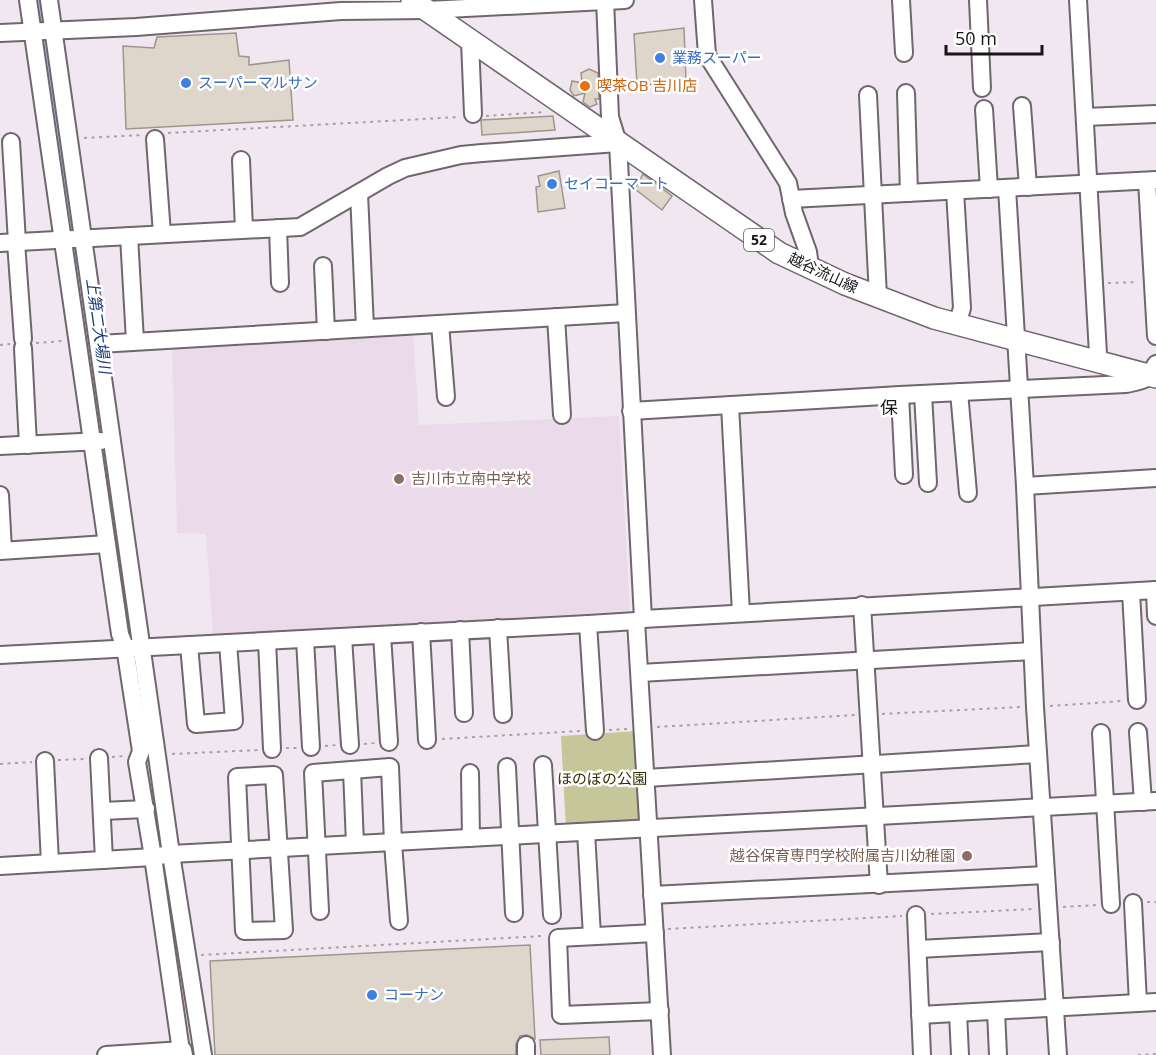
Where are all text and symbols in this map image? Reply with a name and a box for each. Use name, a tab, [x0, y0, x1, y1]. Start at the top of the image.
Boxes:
scale bar	[946, 18, 1042, 56]
text: 50 m	[955, 26, 997, 50]
place label: 業務スーパー	[672, 47, 762, 67]
marker: 業務スーパー	[653, 51, 667, 65]
place label: スーパーマルサン	[198, 72, 318, 92]
place label: 喫茶OB 吉川店	[597, 75, 697, 95]
marker: スーパーマルサン	[179, 76, 193, 90]
marker: 喫茶OB 吉川店	[578, 79, 592, 93]
place label: セイコーマート	[564, 173, 669, 193]
marker: セイコーマート	[545, 177, 559, 191]
road number: 52	[744, 229, 774, 251]
street label: 越谷流山線	[784, 247, 862, 297]
water label: 上第二大場川	[81, 277, 117, 377]
district label: 保	[880, 395, 898, 419]
place label: 吉川市立南中学校	[411, 468, 531, 488]
marker: 吉川市立南中学校	[392, 472, 406, 486]
park label: ほのぼの公園	[557, 768, 647, 788]
place label: 越谷保育専門学校附属吉川幼稚園	[729, 845, 955, 865]
marker: 越谷保育専門学校附属吉川幼稚園	[960, 849, 974, 863]
place label: コーナン	[384, 984, 444, 1004]
marker: コーナン	[365, 988, 379, 1002]

